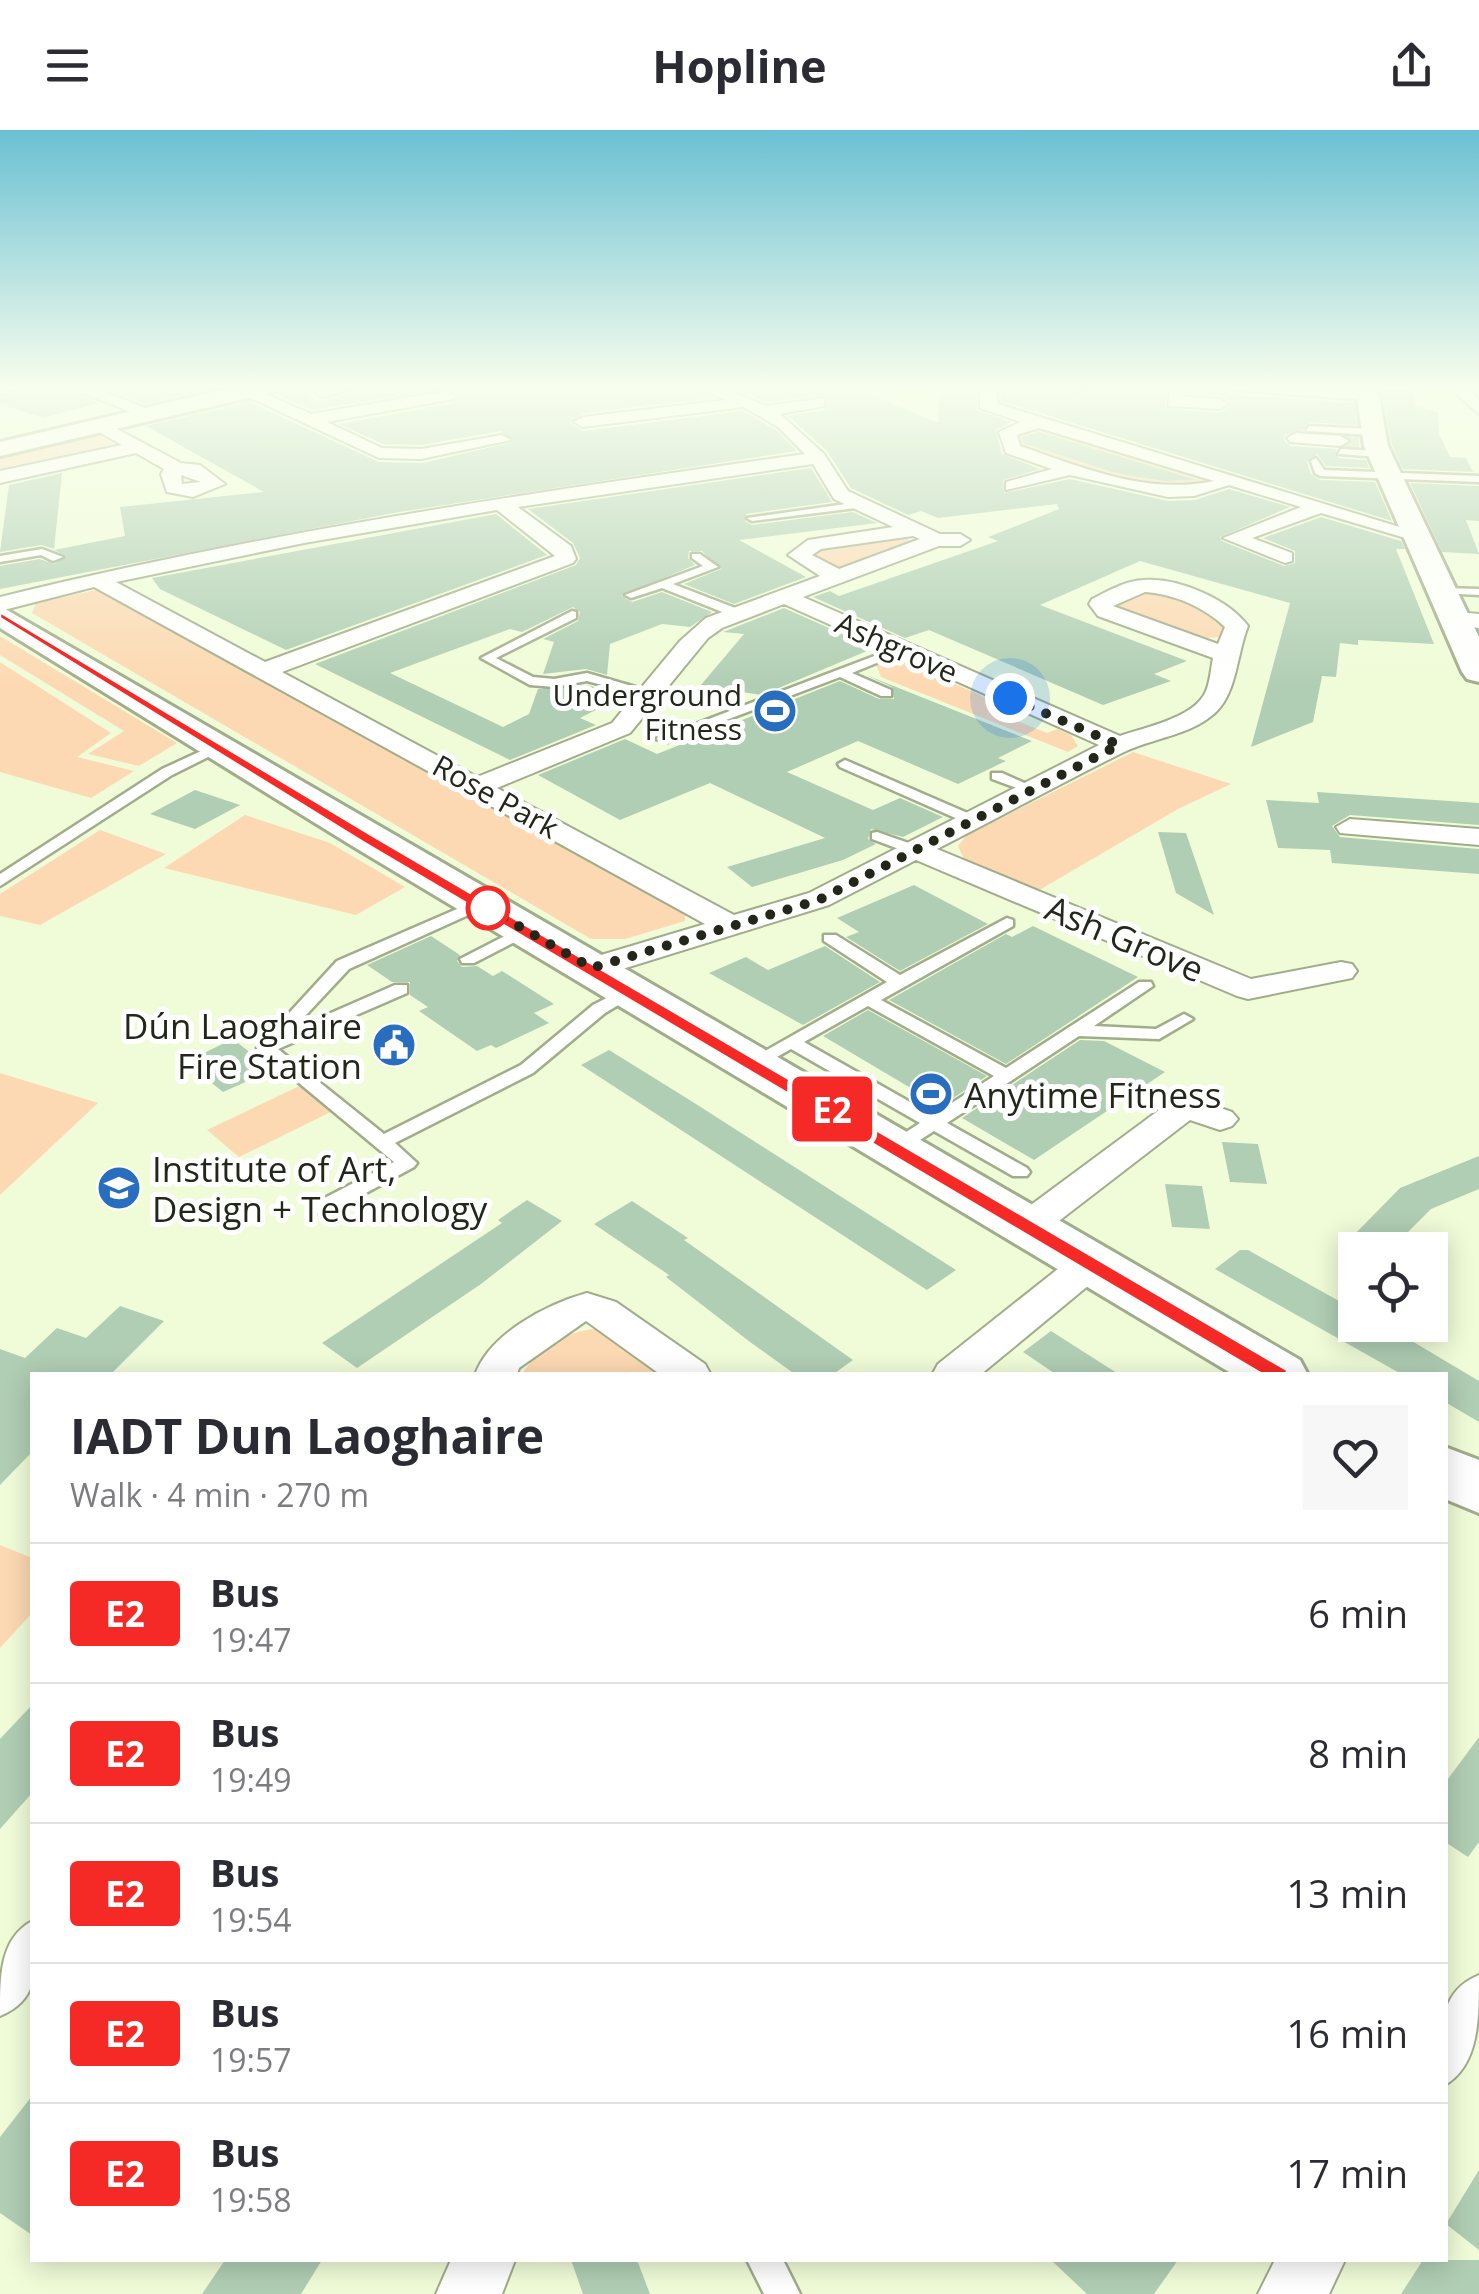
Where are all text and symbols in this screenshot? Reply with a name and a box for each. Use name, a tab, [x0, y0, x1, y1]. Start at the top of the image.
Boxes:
text: Hopline	[652, 35, 827, 96]
icon: menu	[40, 38, 95, 93]
icon: share	[1384, 38, 1439, 93]
street label: Ashgrove	[829, 602, 965, 692]
your location	[985, 673, 1035, 723]
place label: Underground Fitness	[553, 674, 742, 749]
sports icon: Underground Fitness	[752, 688, 798, 734]
street label: Rose Park	[426, 745, 567, 848]
street label: Ash Grove	[1039, 884, 1211, 992]
unlabelled marker	[467, 887, 509, 929]
place label: Dún Laoghaire Fire Station	[123, 1002, 362, 1089]
public building icon: Dún Laoghaire Fire Station	[371, 1022, 417, 1068]
sports icon: Anytime Fitness	[908, 1071, 954, 1117]
place label: Anytime Fitness	[964, 1071, 1221, 1118]
line badge: E2	[787, 1076, 877, 1142]
text: E2	[812, 1086, 852, 1133]
place label: Institute of Art, Design + Technology	[152, 1145, 488, 1232]
school or university icon: Institute of Art, Design + Technology	[96, 1165, 142, 1211]
map controls	[1338, 1232, 1448, 1342]
button: locate	[1338, 1232, 1448, 1342]
text: IADT Dun Laoghaire	[70, 1403, 544, 1468]
button: heart	[1303, 1405, 1408, 1510]
text: Walk · 4 min · 270 m	[70, 1473, 369, 1516]
text: Bus	[210, 1566, 279, 1618]
text: 6 min	[1308, 1587, 1408, 1639]
text: E2	[105, 1590, 145, 1637]
text: 19:47	[210, 1618, 292, 1661]
text: Bus	[210, 1706, 279, 1758]
text: 8 min	[1308, 1727, 1408, 1779]
text: E2	[105, 1730, 145, 1777]
text: 19:49	[210, 1758, 292, 1801]
text: Bus	[210, 1846, 279, 1898]
text: 13 min	[1287, 1867, 1408, 1919]
text: E2	[105, 1870, 145, 1917]
text: 19:54	[210, 1898, 292, 1941]
text: Bus	[210, 1986, 279, 2038]
text: 16 min	[1287, 2007, 1408, 2059]
text: E2	[105, 2010, 145, 2057]
text: 19:57	[210, 2038, 292, 2081]
text: Bus	[210, 2126, 279, 2178]
text: 17 min	[1287, 2147, 1408, 2199]
text: E2	[105, 2150, 145, 2197]
text: 19:58	[210, 2178, 292, 2221]

